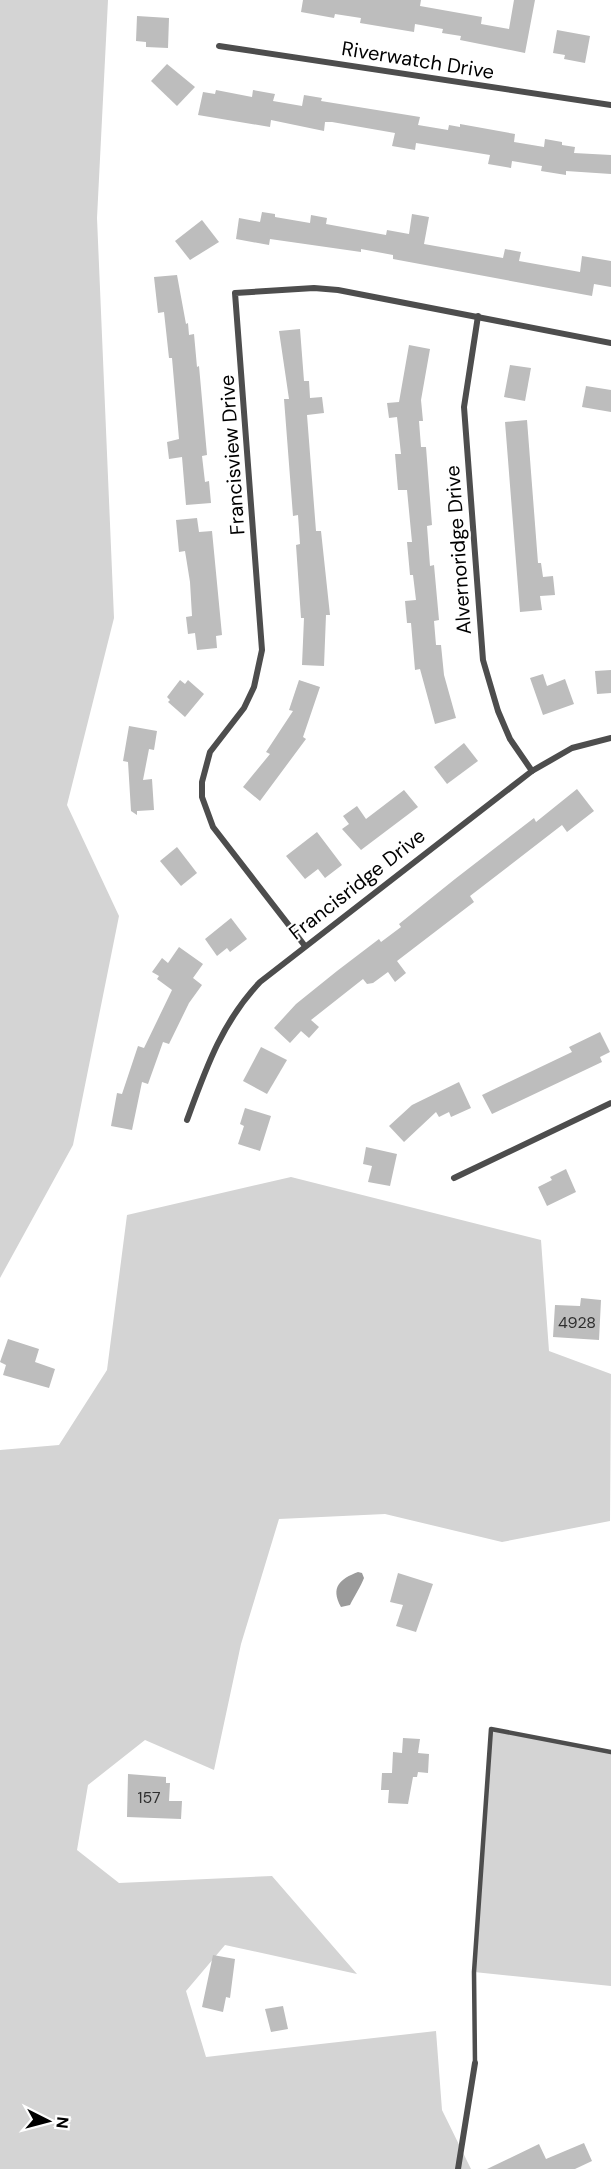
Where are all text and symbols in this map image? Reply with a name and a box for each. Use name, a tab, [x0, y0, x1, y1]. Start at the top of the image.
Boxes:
street label: Riverwatch Drive	[340, 35, 496, 85]
street label: Francisview Drive	[213, 374, 251, 536]
street label: Alvernoridge Drive	[439, 465, 477, 635]
street label: Francisridge Drive	[283, 823, 431, 945]
house number: 4928	[558, 1312, 596, 1333]
house number: 157	[137, 1787, 161, 1808]
north arrow	[18, 2091, 78, 2151]
text: N	[51, 2116, 73, 2129]

